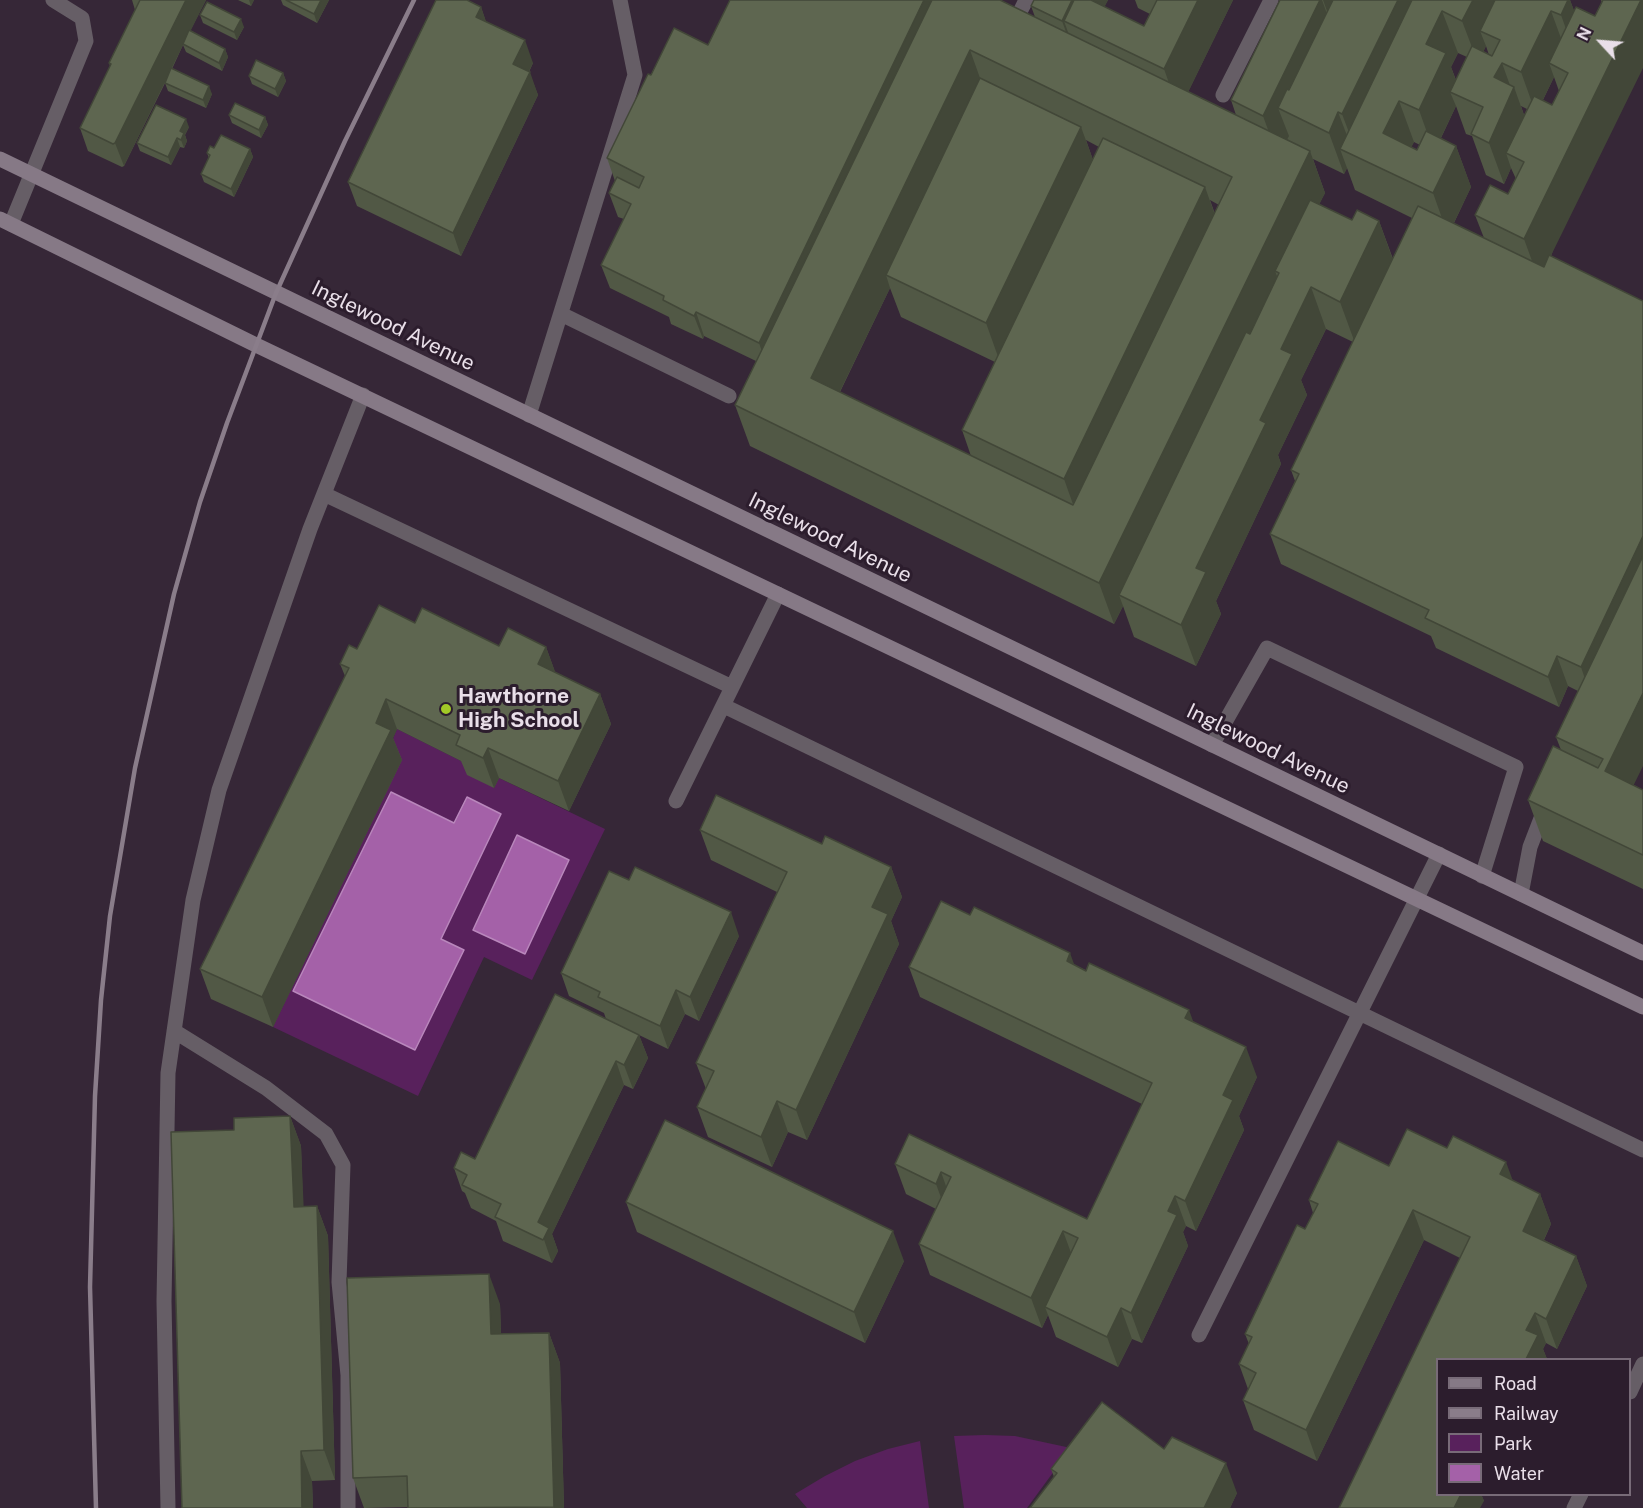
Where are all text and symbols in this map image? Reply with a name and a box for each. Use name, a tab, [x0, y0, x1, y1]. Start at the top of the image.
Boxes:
north arrow	[1571, 12, 1631, 72]
text: N	[1573, 24, 1596, 44]
street label: Inglewood Avenue	[307, 276, 479, 376]
street label: Inglewood Avenue	[744, 488, 916, 588]
place label: Hawthorne High School	[458, 684, 579, 734]
street label: Inglewood Avenue	[1182, 699, 1354, 799]
marker: Hawthorne High School	[439, 702, 453, 716]
legend	[1436, 1358, 1631, 1496]
text: Road	[1494, 1373, 1537, 1394]
text: Railway	[1494, 1403, 1559, 1424]
text: Park	[1494, 1433, 1532, 1454]
text: Water	[1494, 1463, 1544, 1484]

